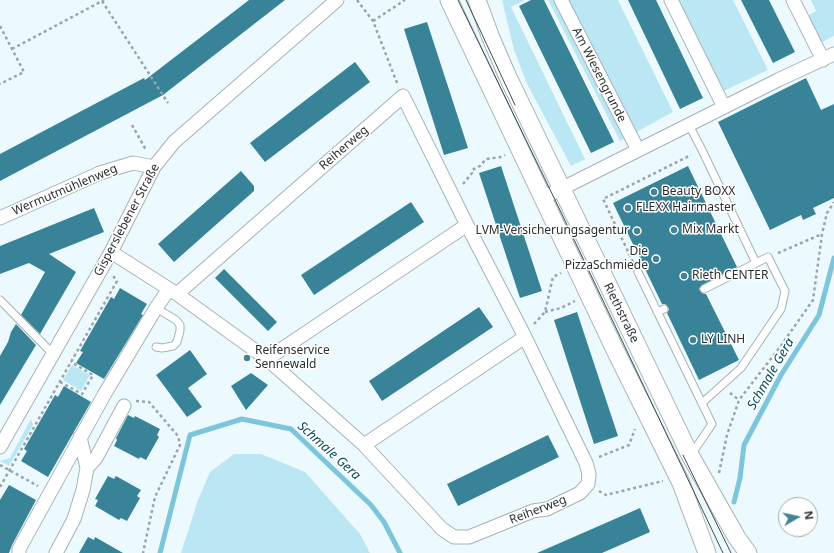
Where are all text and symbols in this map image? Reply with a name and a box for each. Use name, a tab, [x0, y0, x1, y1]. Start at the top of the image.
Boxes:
street label: Am Wiesengrunde	[569, 25, 629, 125]
street label: Reiherweg	[317, 123, 371, 173]
street label: Wermutmühlenweg	[10, 161, 120, 219]
street label: Gisperslebener Straße	[91, 161, 163, 279]
place label: Beauty BOXX	[662, 185, 735, 199]
marker: Beauty BOXX	[649, 187, 659, 197]
place label: FLEXX Hairmaster	[636, 201, 736, 215]
marker: FLEXX Hairmaster	[623, 203, 633, 213]
place label: Mix Markt	[682, 223, 739, 237]
place label: LVM-Versicherungsagentur	[476, 224, 629, 238]
marker: Mix Markt	[669, 225, 679, 235]
marker: LVM-Versicherungsagentur	[632, 226, 642, 236]
place label: Die PizzaSchmiede	[565, 245, 648, 273]
marker: Die PizzaSchmiede	[651, 254, 661, 264]
place label: Rieth CENTER	[692, 269, 768, 283]
marker: Rieth CENTER	[679, 271, 689, 281]
street label: Riethstraße	[600, 281, 642, 345]
place label: LY LINH	[701, 333, 745, 347]
marker: LY LINH	[688, 335, 698, 345]
water label: Schmale Gera	[744, 336, 798, 412]
place label: Reifenservice Sennewald	[255, 344, 330, 372]
marker: Reifenservice Sennewald	[242, 353, 252, 363]
water label: Schmale Gera	[294, 419, 364, 483]
street label: Reiherweg	[507, 493, 569, 527]
north arrow	[778, 497, 818, 537]
text: N	[801, 510, 817, 521]

